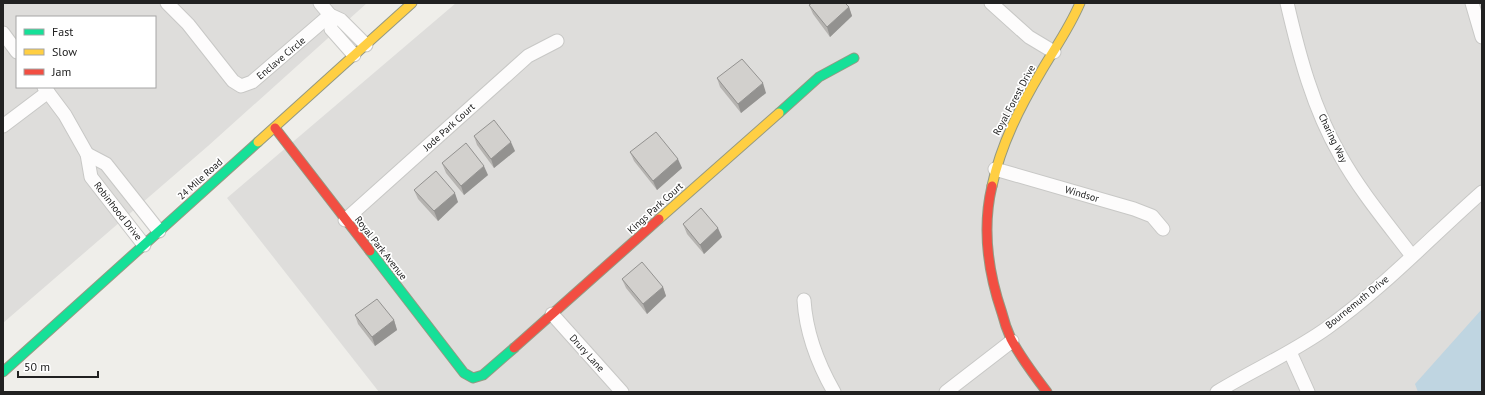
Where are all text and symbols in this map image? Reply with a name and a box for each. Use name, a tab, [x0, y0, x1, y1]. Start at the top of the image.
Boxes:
legend	[16, 16, 156, 88]
text: Fast	[52, 24, 73, 39]
street label: Enclave Circle	[254, 34, 308, 82]
text: Slow	[52, 44, 77, 59]
street label: Royal Forest Drive	[990, 63, 1038, 137]
text: Jam	[51, 64, 71, 79]
street label: Jode Park Court	[420, 100, 478, 154]
street label: Charing Way	[1316, 111, 1351, 165]
street label: 24 Mile Road	[175, 155, 225, 203]
street label: Robinhood Drive	[91, 179, 145, 243]
street label: Kings Park Court	[624, 179, 686, 236]
street label: Windsor	[1063, 183, 1101, 205]
street label: Royal Park Avenue	[352, 213, 410, 283]
street label: Bournemuth Drive	[1323, 272, 1391, 332]
street label: Drury Lane	[567, 331, 607, 375]
scale bar	[18, 353, 98, 379]
text: 50 m	[24, 359, 50, 374]

